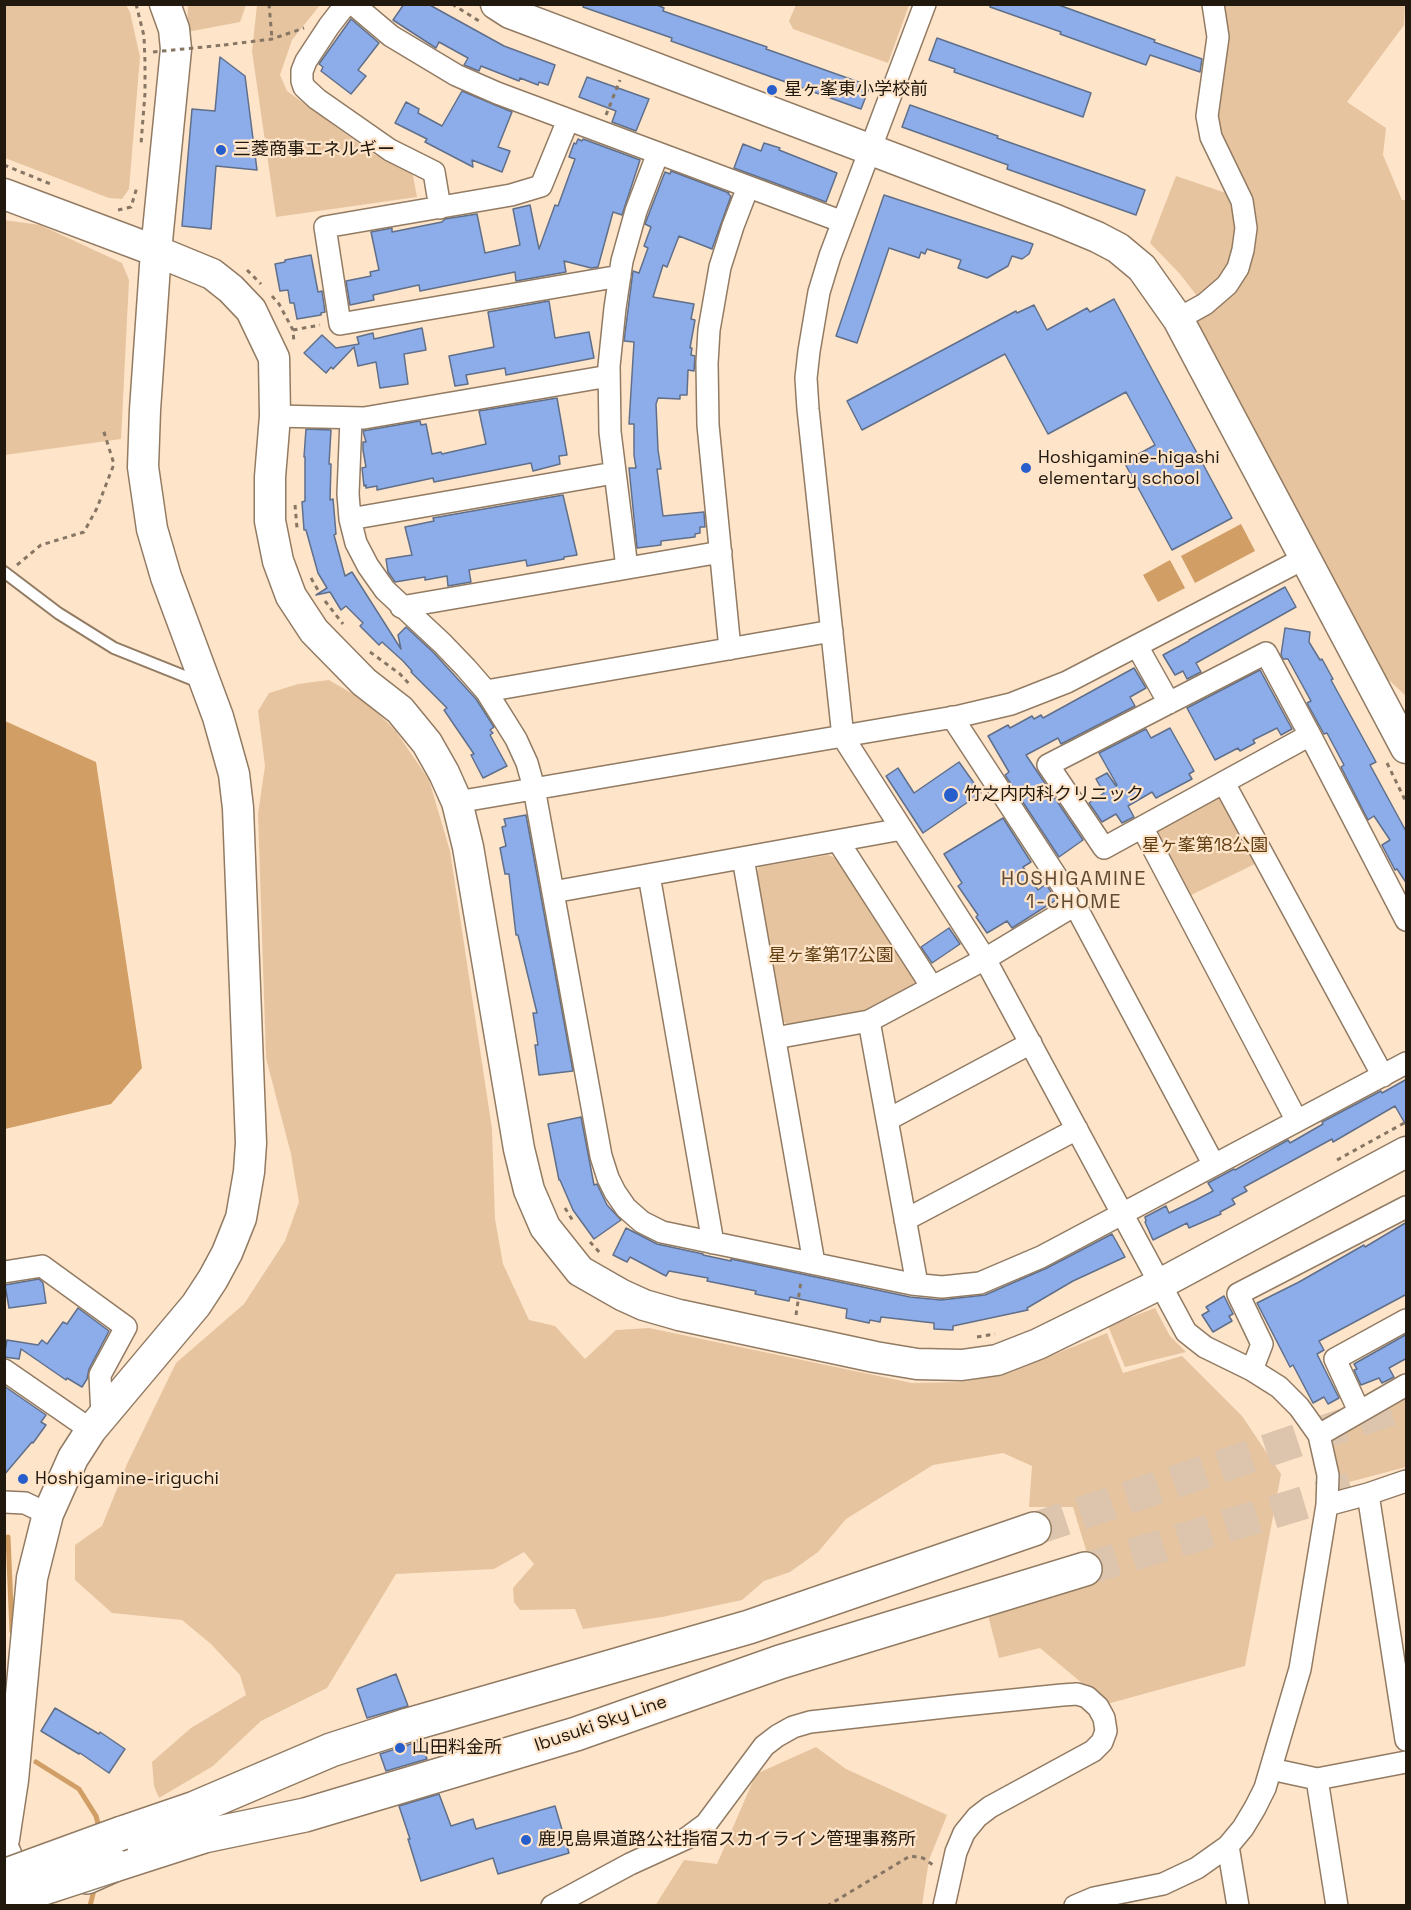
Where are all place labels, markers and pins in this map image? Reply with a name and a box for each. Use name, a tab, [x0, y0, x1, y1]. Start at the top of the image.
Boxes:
place label: 星ヶ峯東小学校前	[784, 79, 928, 101]
marker: 星ヶ峯東小学校前	[765, 83, 779, 97]
place label: 三菱商事エネルギー	[233, 139, 395, 161]
marker: 三菱商事エネルギー	[214, 143, 228, 157]
place label: Hoshigamine-higashi elementary school	[1038, 447, 1220, 490]
marker: Hoshigamine-higashi elementary school	[1019, 461, 1033, 475]
place label: 竹之内内科クリニック	[964, 784, 1144, 806]
marker: 竹之内内科クリニック	[942, 786, 960, 804]
place label: Hoshigamine-iriguchi	[35, 1468, 219, 1490]
marker: Hoshigamine-iriguchi	[16, 1472, 30, 1486]
place label: 山田料金所	[412, 1737, 502, 1759]
marker: 山田料金所	[393, 1741, 407, 1755]
place label: 鹿児島県道路公社指宿スカイライン管理事務所	[538, 1829, 916, 1851]
marker: 鹿児島県道路公社指宿スカイライン管理事務所	[519, 1833, 533, 1847]

